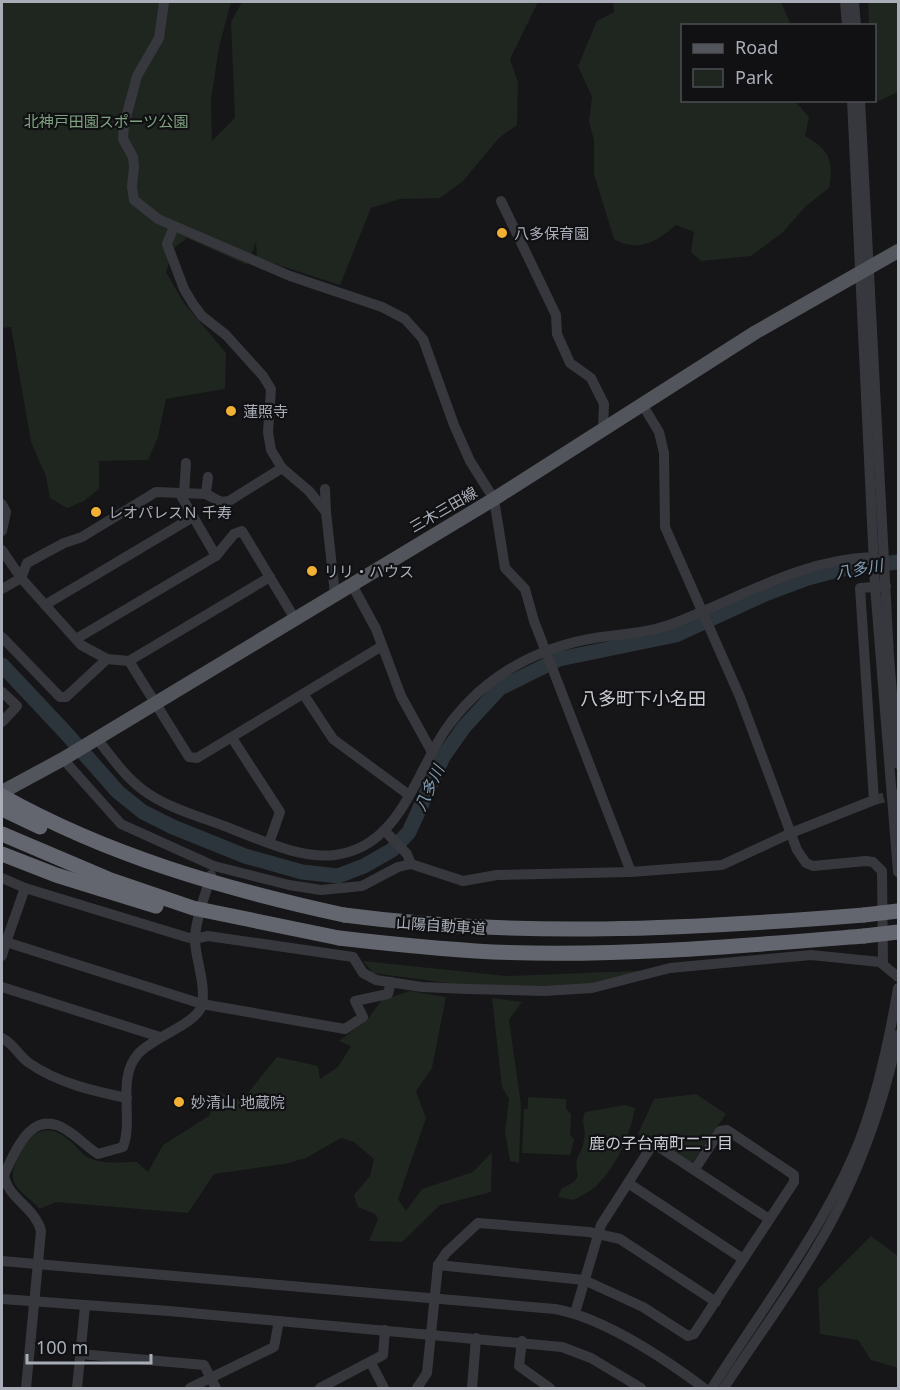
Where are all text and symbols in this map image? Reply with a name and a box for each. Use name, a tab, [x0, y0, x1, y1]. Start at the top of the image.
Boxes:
legend	[681, 24, 876, 102]
text: Road	[735, 35, 778, 59]
text: Park	[735, 65, 773, 89]
park label: 北神戸田園スポーツ公園	[24, 111, 188, 131]
place label: 八多保育園	[514, 223, 589, 243]
marker: 八多保育園	[495, 226, 509, 240]
place label: 蓮照寺	[243, 401, 288, 421]
marker: 蓮照寺	[224, 404, 238, 418]
street label: 三木三田線	[406, 482, 480, 536]
place label: レオパレスＮ 千寿	[108, 502, 232, 522]
marker: レオパレスＮ 千寿	[89, 505, 103, 519]
water label: 八多川	[833, 554, 887, 584]
place label: リリ・ハウス	[324, 561, 414, 581]
marker: リリ・ハウス	[305, 564, 319, 578]
district label: 八多町下小名田	[580, 686, 706, 710]
water label: 八多川	[409, 760, 450, 814]
street label: 山陽自動車道	[395, 912, 487, 938]
place label: 妙清山 地蔵院	[191, 1092, 285, 1112]
marker: 妙清山 地蔵院	[172, 1095, 186, 1109]
district label: 鹿の子台南町二丁目	[589, 1132, 733, 1154]
scale bar	[27, 1327, 152, 1365]
text: 100 m	[36, 1335, 88, 1359]

